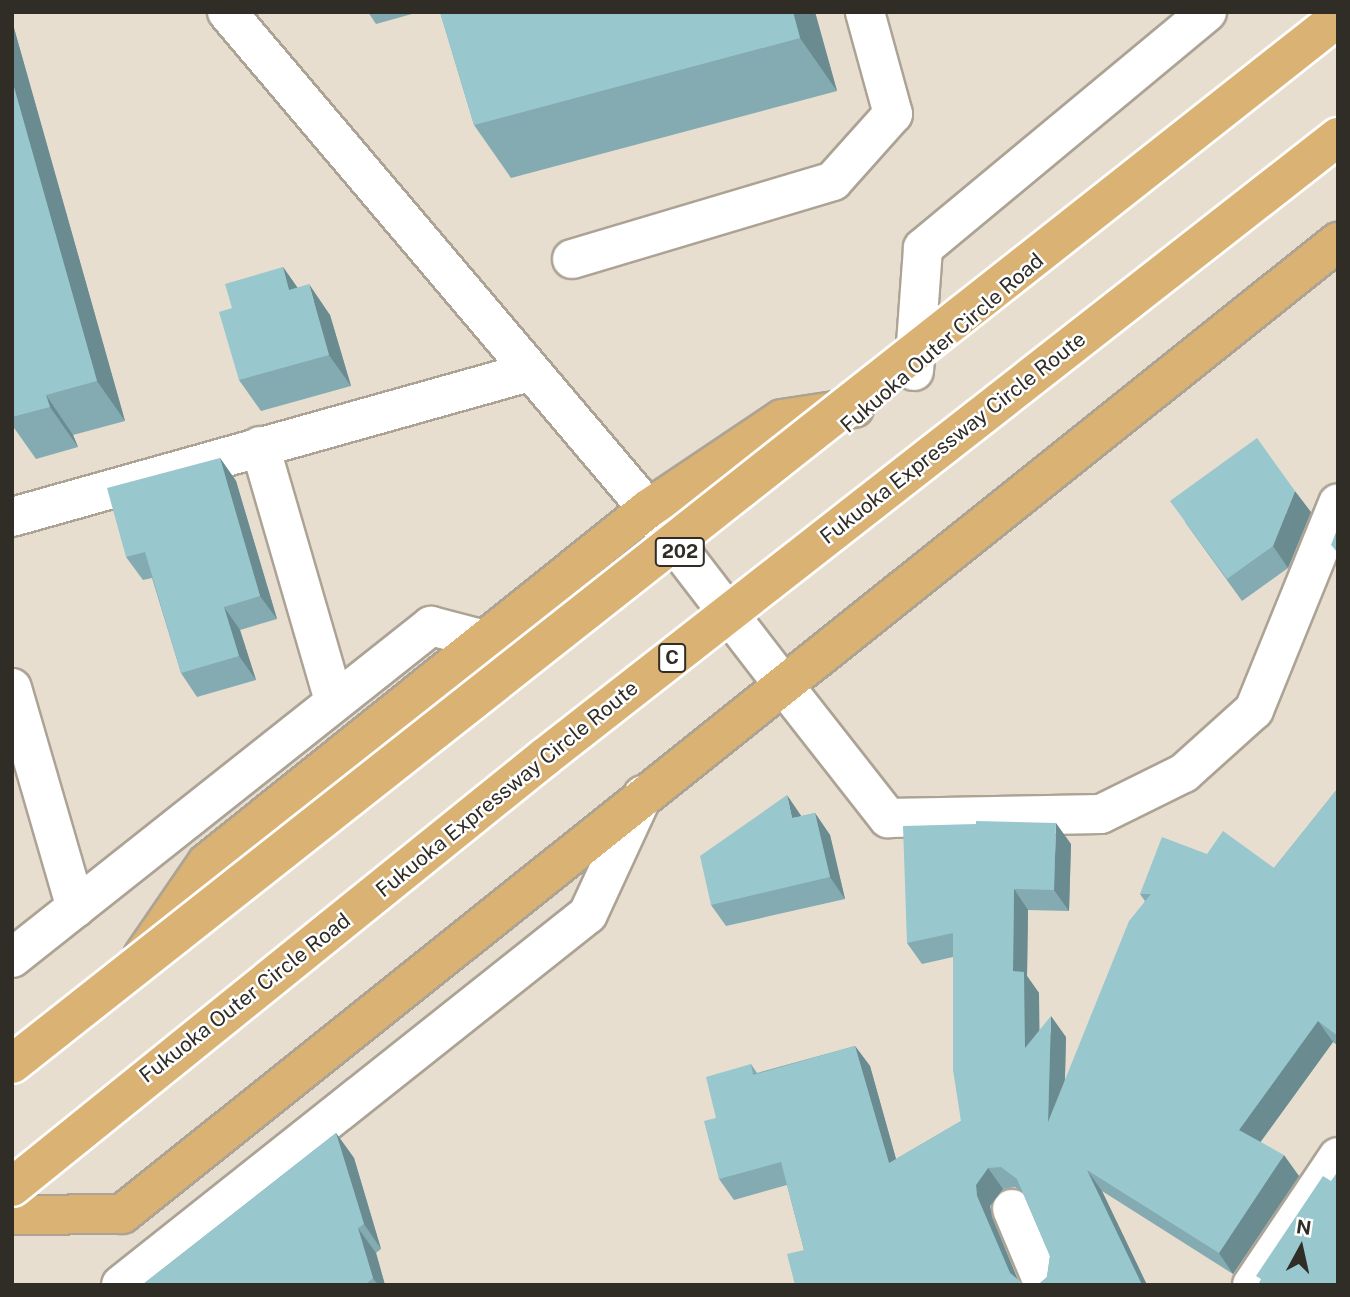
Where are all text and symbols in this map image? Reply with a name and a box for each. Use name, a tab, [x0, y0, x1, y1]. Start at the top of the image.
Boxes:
street label: Fukuoka Outer Circle Road	[835, 248, 1049, 438]
street label: Fukuoka Expressway Circle Route	[815, 326, 1091, 550]
road number: 202	[654, 537, 706, 568]
road number: C	[658, 642, 686, 674]
street label: Fukuoka Expressway Circle Route	[371, 675, 643, 903]
street label: Fukuoka Outer Circle Road	[134, 908, 356, 1088]
north arrow	[1266, 1213, 1336, 1283]
text: N	[1295, 1215, 1313, 1239]

